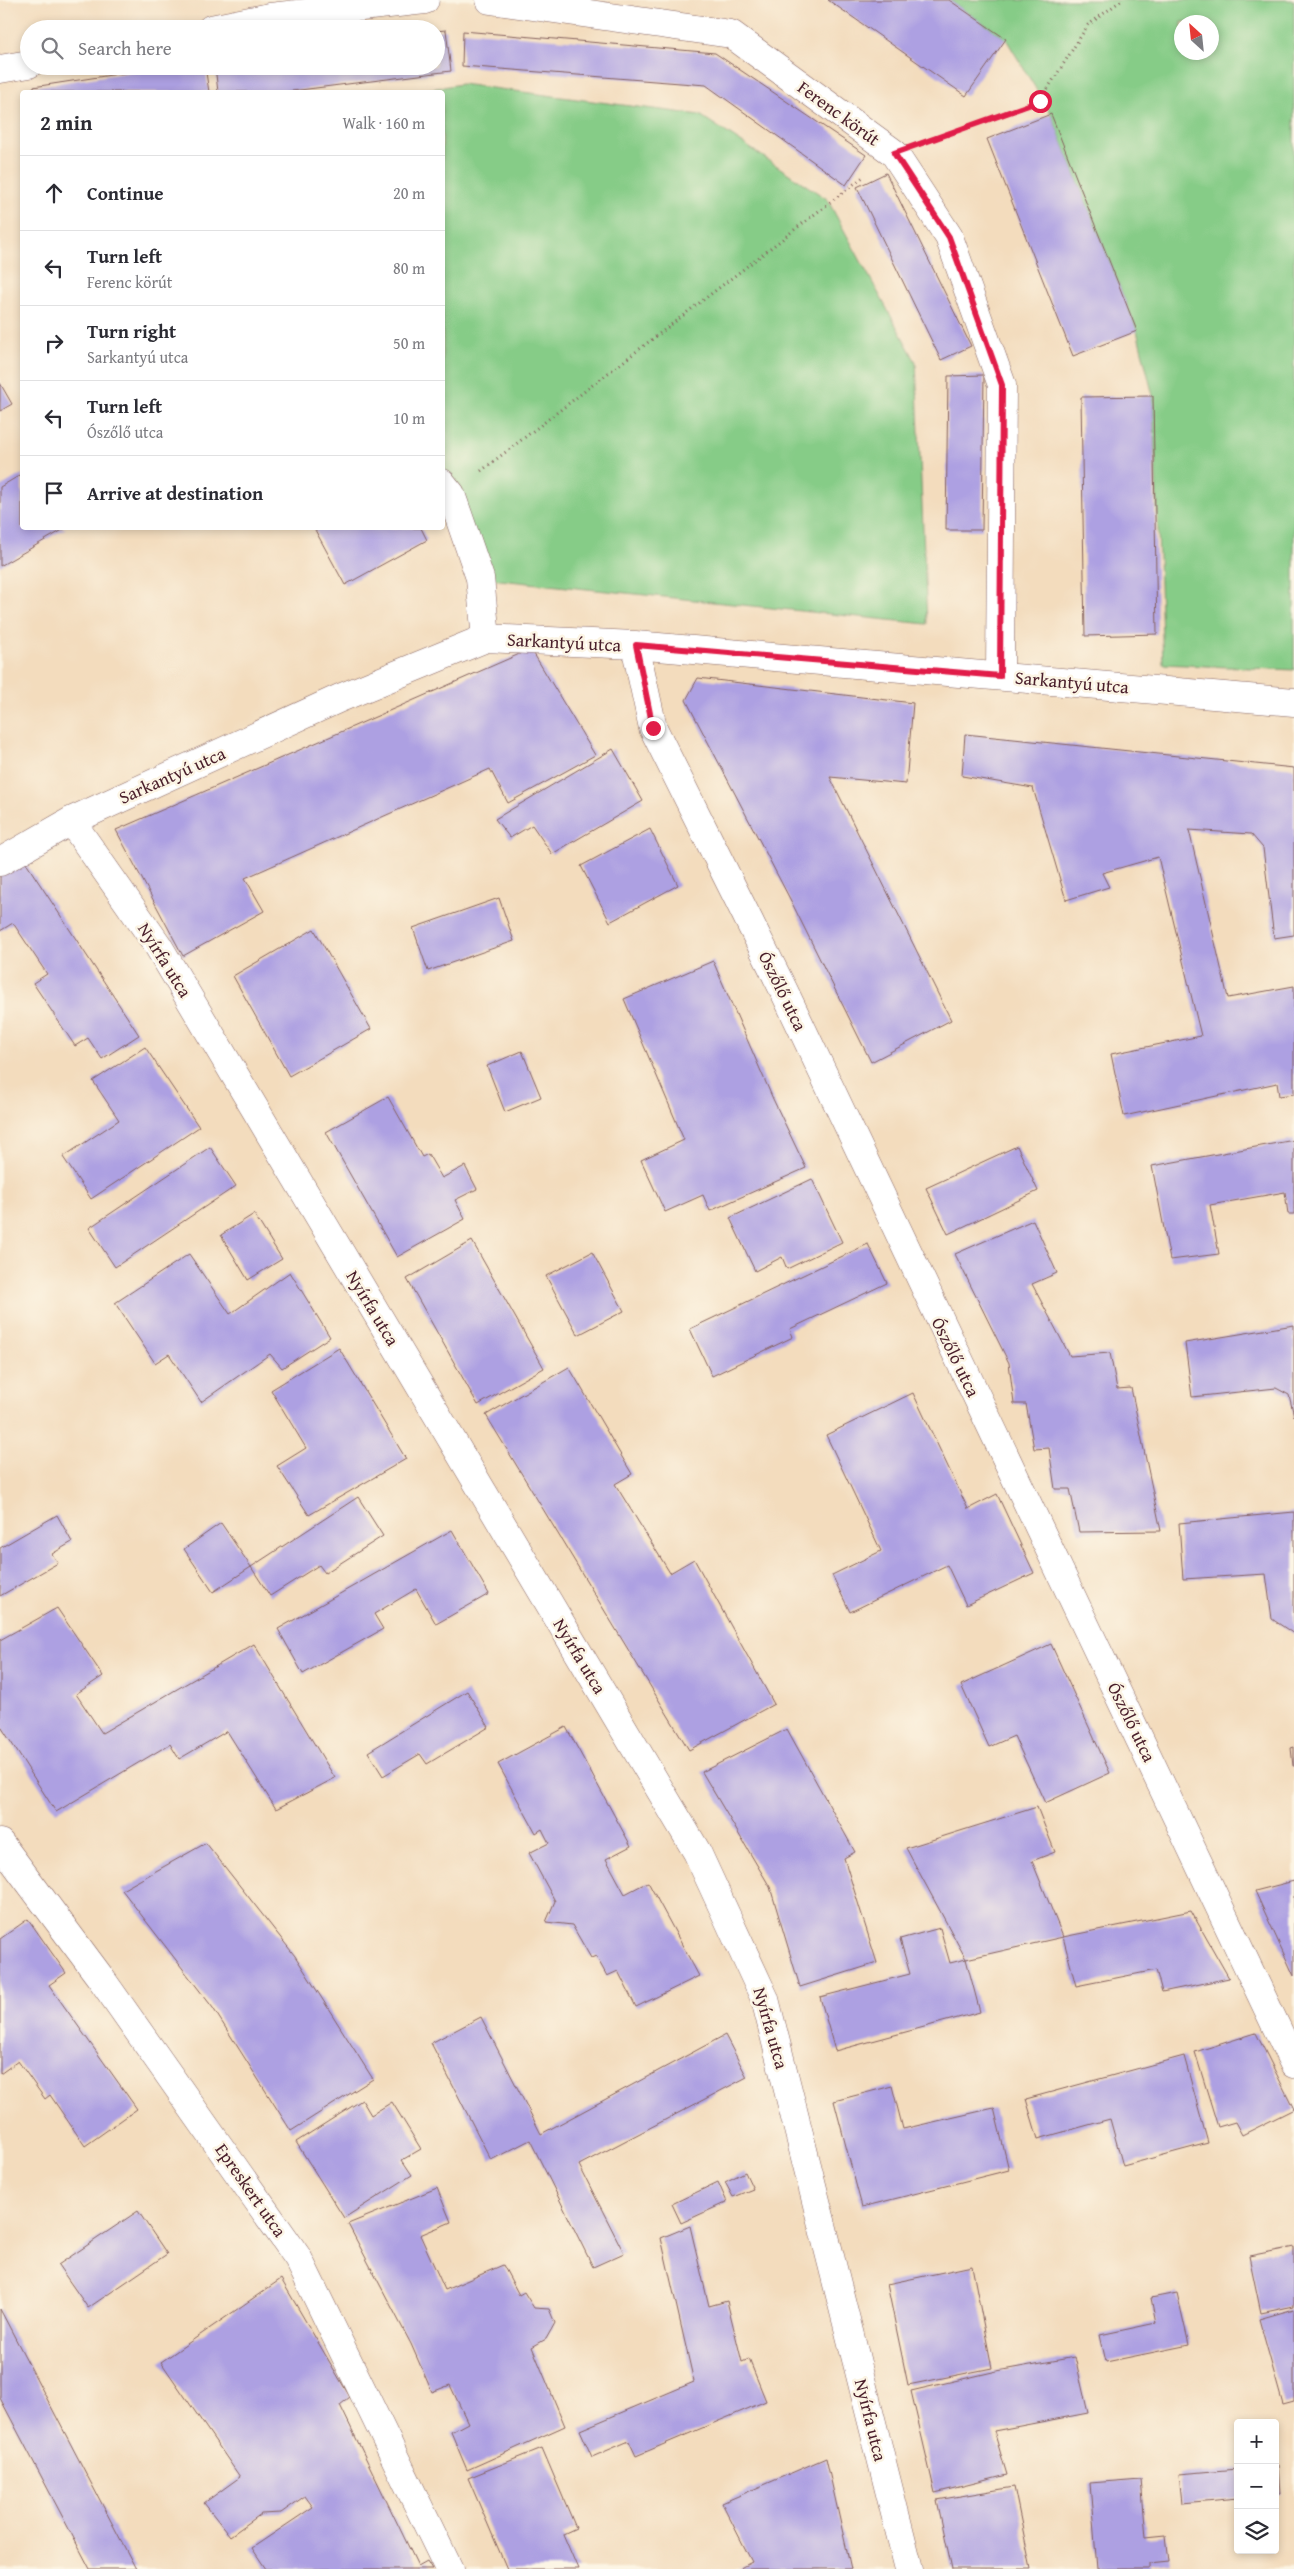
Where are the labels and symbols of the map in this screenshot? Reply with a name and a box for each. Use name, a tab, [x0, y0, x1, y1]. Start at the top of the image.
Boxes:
north arrow	[1174, 15, 1219, 60]
street label: Ferenc körút	[792, 74, 886, 153]
route start	[1029, 90, 1052, 113]
street label: Sarkantyú utca	[506, 626, 622, 658]
street label: Sarkantyú utca	[1014, 664, 1130, 700]
route end	[642, 717, 665, 740]
street label: Sarkantyú utca	[114, 739, 230, 811]
street label: Nyírfa utca	[131, 917, 199, 1003]
street label: Ószőlő utca	[752, 946, 814, 1036]
street label: Nyírfa utca	[340, 1265, 406, 1351]
street label: Ószőlő utca	[925, 1312, 987, 1402]
street label: Nyírfa utca	[547, 1613, 613, 1699]
street label: Ószőlő utca	[1101, 1677, 1163, 1767]
street label: Nyírfa utca	[746, 1984, 796, 2073]
street label: Epreskert utca	[209, 2138, 294, 2243]
street label: Nyírfa utca	[848, 2376, 894, 2465]

